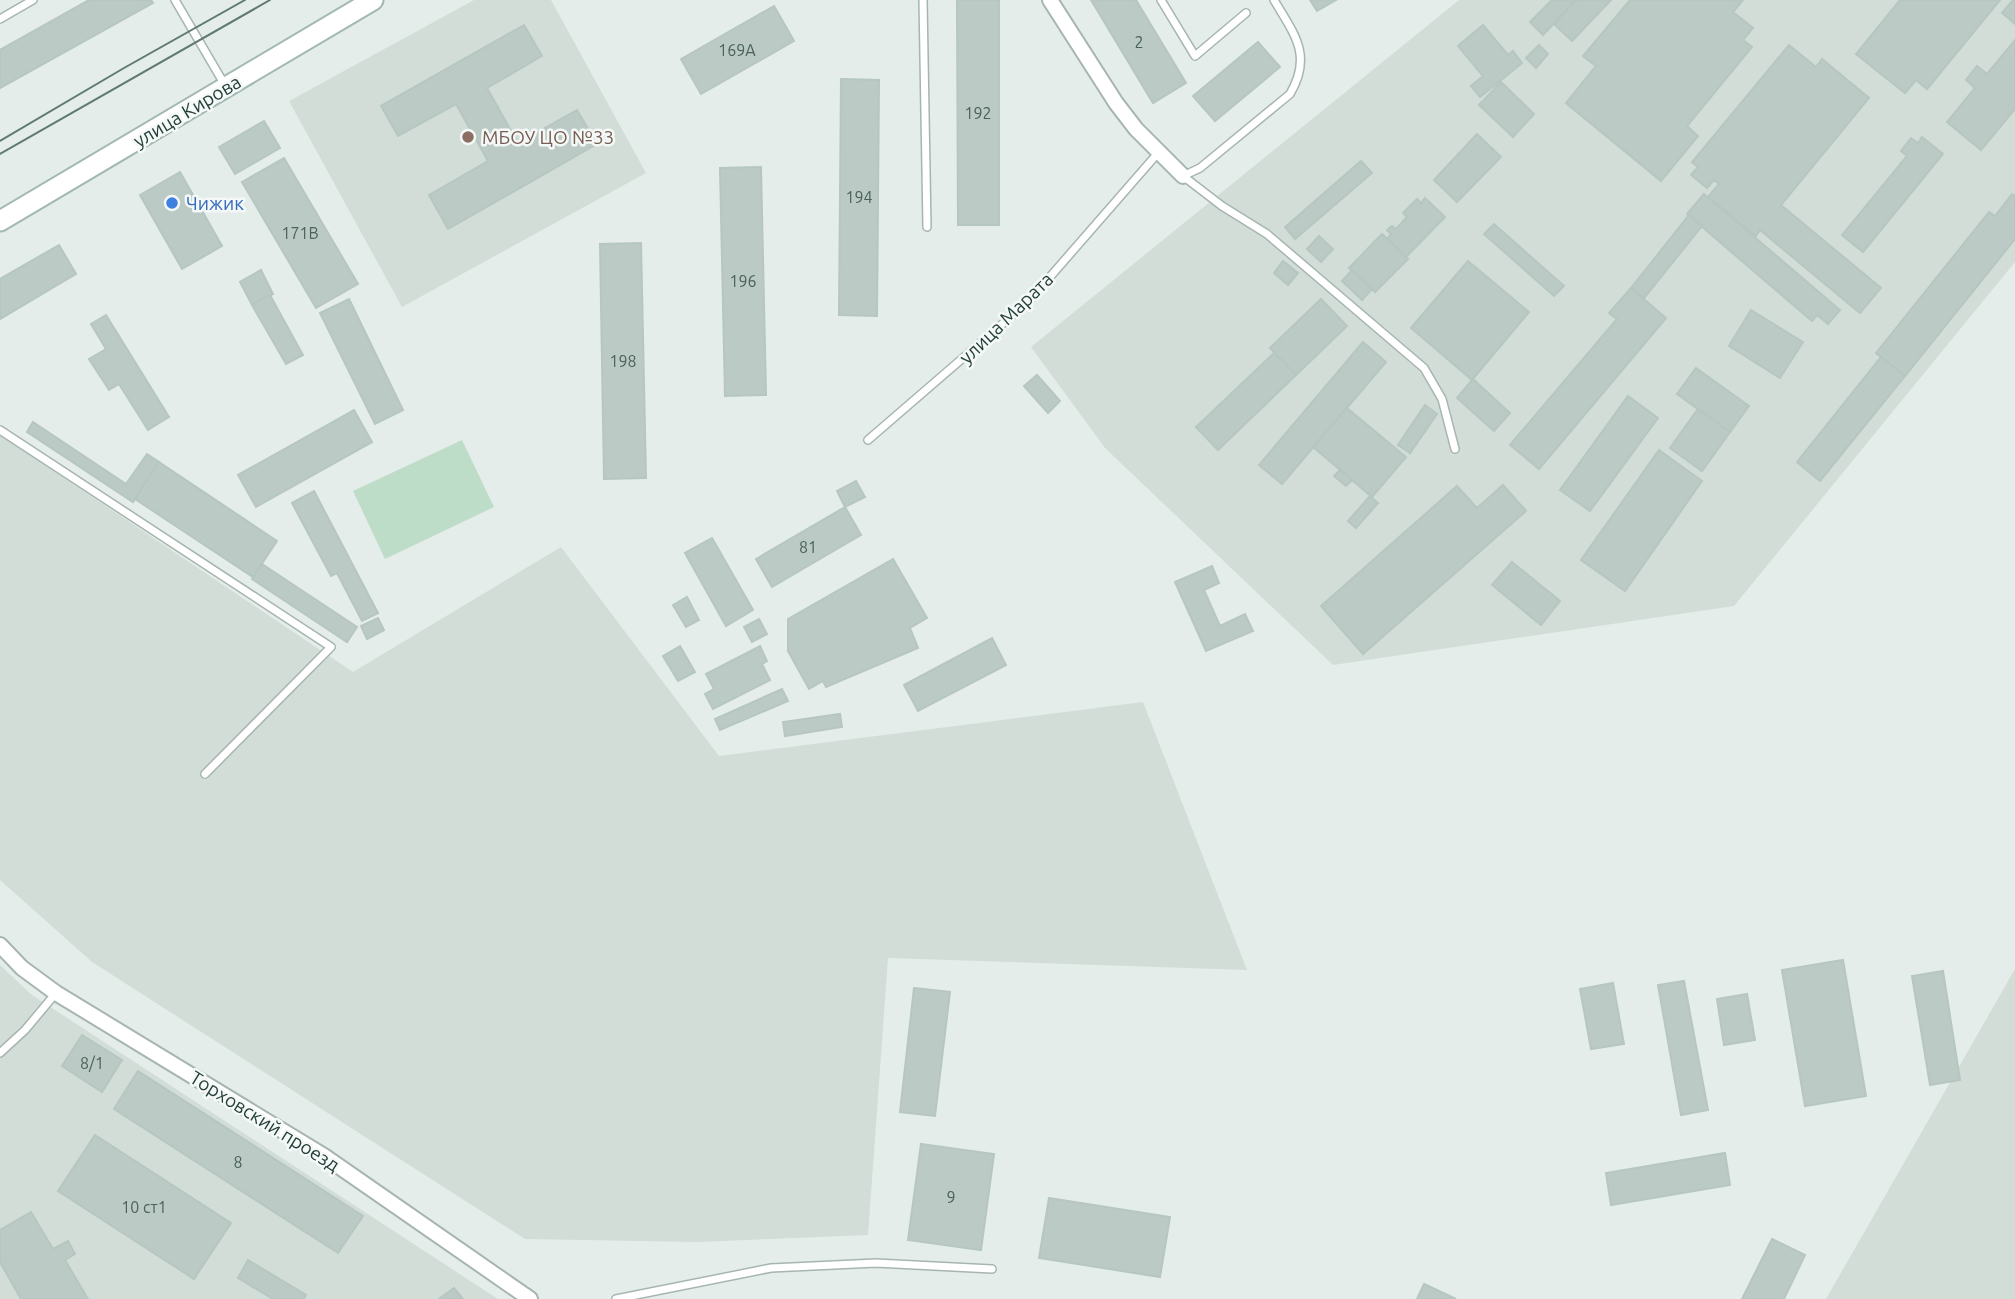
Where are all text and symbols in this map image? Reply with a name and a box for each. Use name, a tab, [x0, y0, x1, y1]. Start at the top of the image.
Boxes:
house number: 2	[1134, 33, 1144, 51]
house number: 169А	[718, 41, 756, 59]
street label: улица Кирова	[129, 70, 245, 152]
house number: 192	[964, 104, 992, 122]
place label: МБОУ ЦО №33	[482, 126, 614, 148]
marker: МБОУ ЦО №33	[460, 129, 476, 145]
house number: 194	[845, 188, 873, 206]
place label: Чижик	[186, 192, 244, 214]
marker: Чижик	[164, 195, 180, 211]
house number: 171В	[281, 224, 319, 242]
street label: улица Марата	[955, 268, 1057, 368]
house number: 196	[729, 272, 757, 290]
house number: 198	[609, 352, 637, 370]
house number: 81	[799, 538, 817, 556]
house number: 8/1	[80, 1054, 104, 1072]
street label: Торховский проезд	[186, 1066, 344, 1176]
house number: 8	[233, 1153, 243, 1171]
house number: 9	[946, 1188, 956, 1206]
house number: 10 ст1	[121, 1198, 167, 1216]

